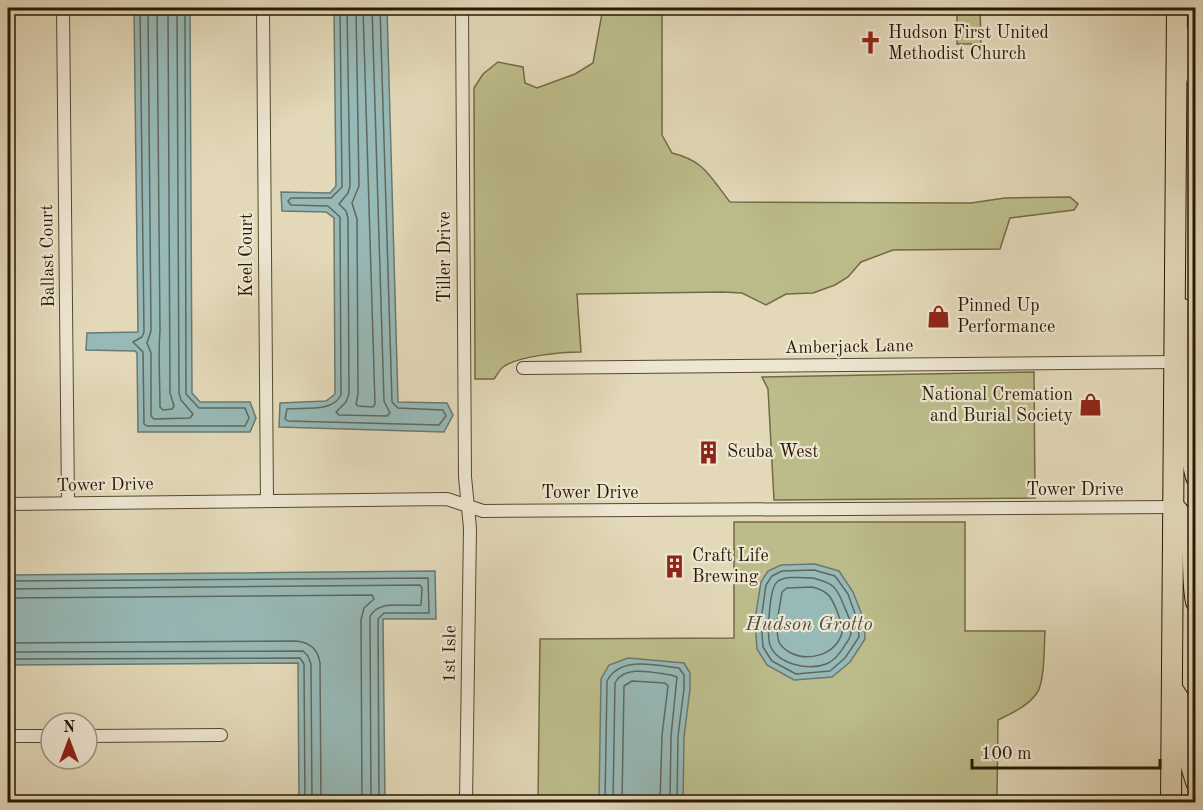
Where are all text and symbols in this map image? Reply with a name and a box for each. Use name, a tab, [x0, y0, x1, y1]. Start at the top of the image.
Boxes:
place label: Hudson First United Methodist Church	[888, 24, 1049, 63]
church icon: Hudson First United Methodist Church	[857, 30, 883, 56]
street label: Ballast Court	[38, 204, 58, 308]
street label: Tiller Drive	[436, 211, 454, 303]
street label: Keel Court	[238, 213, 256, 297]
place label: Pinned Up Performance	[957, 297, 1055, 336]
shop icon: Pinned Up Performance	[926, 303, 952, 329]
street label: Amberjack Lane	[784, 337, 914, 357]
place label: National Cremation and Burial Society	[921, 386, 1073, 425]
shop icon: National Cremation and Burial Society	[1078, 392, 1104, 418]
building icon: Scuba West	[696, 439, 722, 465]
place label: Scuba West	[727, 443, 819, 461]
street label: Tower Drive	[56, 475, 154, 495]
street label: Tower Drive	[1026, 481, 1124, 499]
street label: Tower Drive	[541, 484, 639, 502]
place label: Craft Life Brewing	[692, 547, 769, 586]
building icon: Craft Life Brewing	[661, 553, 687, 579]
water label: Hudson Grotto	[744, 615, 873, 635]
street label: 1st Isle	[440, 625, 460, 683]
north arrow	[39, 711, 99, 771]
text: N	[63, 720, 76, 736]
scale bar	[972, 732, 1160, 770]
text: 100 m	[981, 745, 1032, 763]

